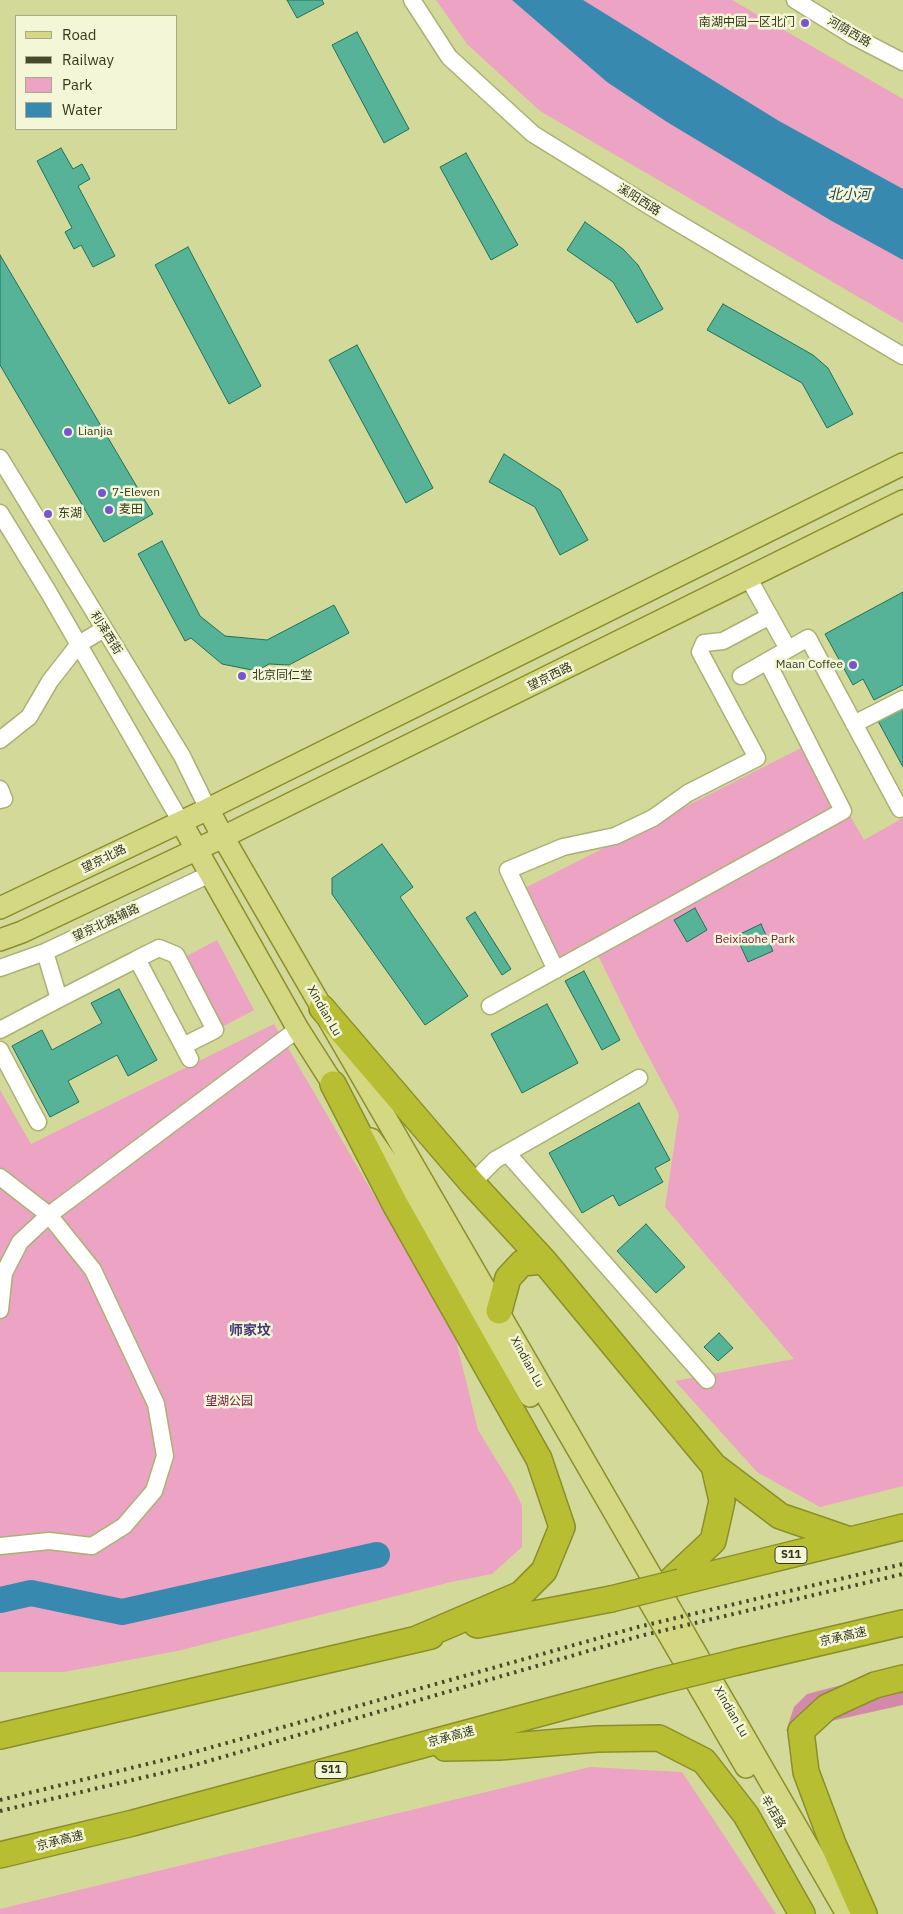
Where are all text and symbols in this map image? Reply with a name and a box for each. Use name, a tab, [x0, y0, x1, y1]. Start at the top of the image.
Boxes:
street label: 河荫西路	[825, 14, 873, 50]
legend	[15, 15, 178, 130]
place label: 南湖中园一区北门	[699, 16, 795, 30]
marker: 南湖中园一区北门	[799, 17, 811, 29]
text: Road	[62, 25, 97, 44]
text: Railway	[62, 50, 114, 69]
text: Park	[62, 75, 92, 94]
text: Water	[62, 100, 102, 119]
street label: 溪阳西路	[615, 181, 663, 219]
water label: 北小河	[828, 187, 870, 203]
place label: Lianjia	[78, 425, 113, 439]
marker: Lianjia	[62, 426, 74, 438]
place label: 7-Eleven	[112, 486, 160, 500]
marker: 7-Eleven	[96, 487, 108, 499]
place label: 麦田	[119, 503, 143, 517]
marker: 麦田	[103, 504, 115, 516]
place label: 东湖	[58, 507, 82, 521]
marker: 东湖	[42, 508, 54, 520]
street label: 利泽西街	[87, 609, 125, 657]
place label: Maan Coffee	[776, 658, 843, 672]
marker: Maan Coffee	[847, 659, 859, 671]
street label: 望京西路	[525, 660, 575, 694]
place label: 北京同仁堂	[252, 669, 312, 683]
marker: 北京同仁堂	[236, 670, 248, 682]
street label: 望京北路	[79, 842, 129, 876]
street label: 望京北路辅路	[70, 901, 142, 945]
park label: Beixiaohe Park	[715, 933, 795, 947]
street label: Xindian Lu	[304, 983, 344, 1039]
district label: 师家坟	[229, 1323, 271, 1339]
street label: Xindian Lu	[507, 1334, 547, 1390]
park label: 望湖公园	[205, 1395, 253, 1409]
road number: S11	[775, 1546, 807, 1564]
street label: 京承高速	[818, 1625, 868, 1649]
street label: Xindian Lu	[711, 1684, 751, 1740]
street label: 京承高速	[426, 1724, 476, 1750]
road number: S11	[315, 1762, 347, 1778]
street label: 辛店路	[758, 1793, 788, 1831]
street label: 京承高速	[35, 1828, 85, 1854]

